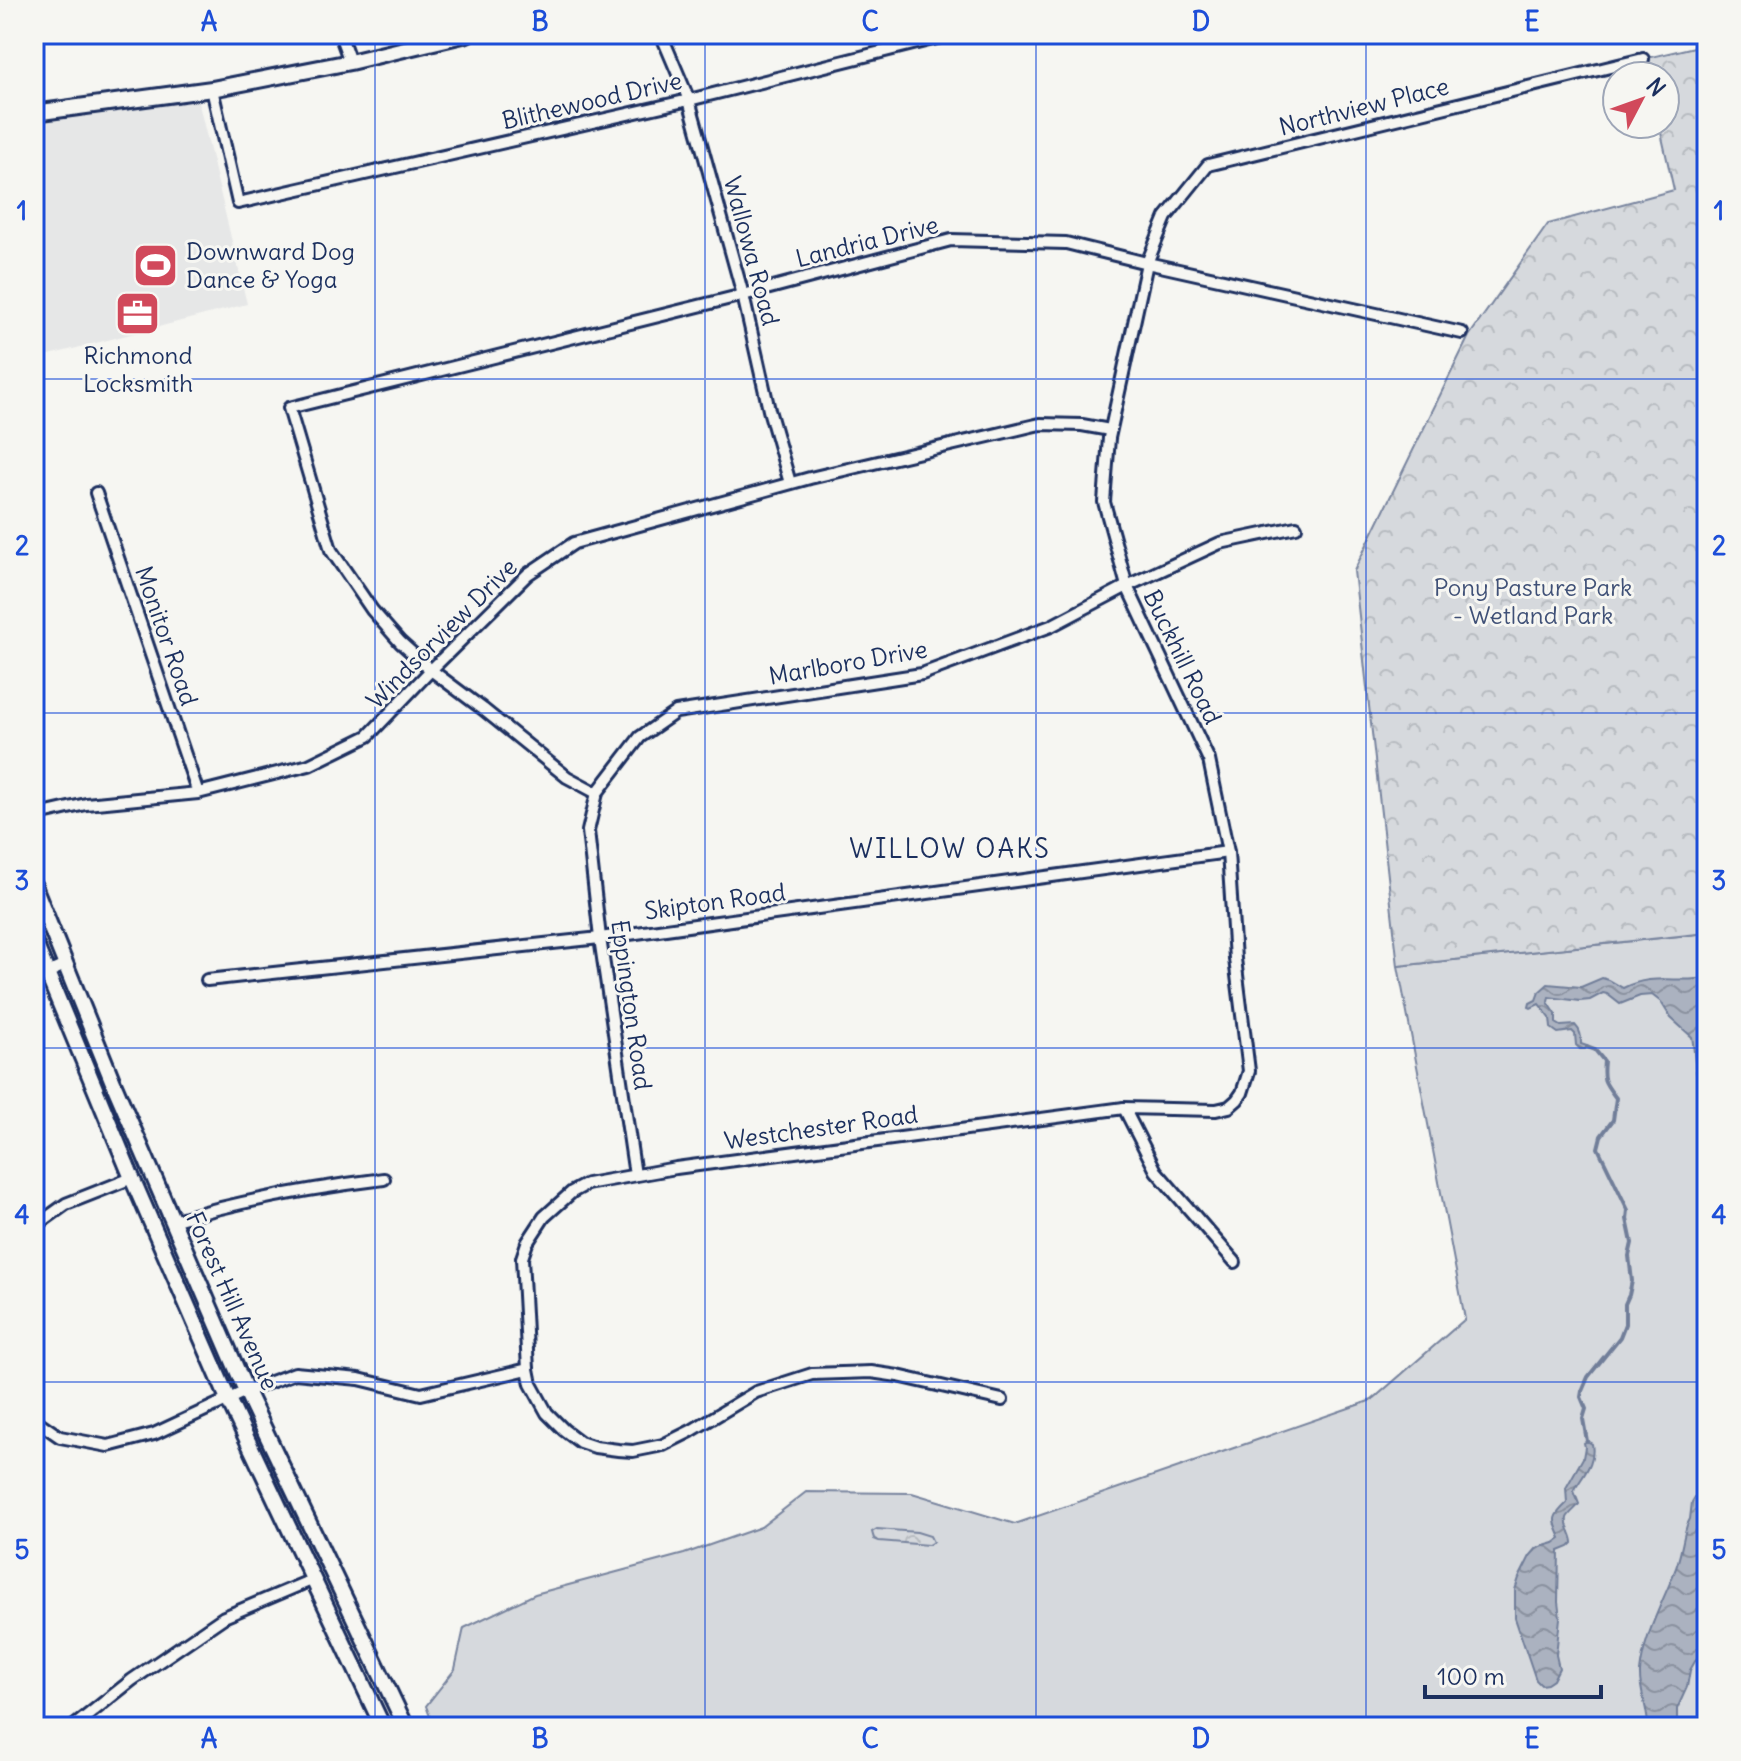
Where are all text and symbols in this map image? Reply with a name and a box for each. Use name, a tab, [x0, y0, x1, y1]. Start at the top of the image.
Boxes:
text: A	[201, 5, 218, 38]
text: B	[531, 5, 549, 38]
text: C	[861, 5, 879, 38]
text: D	[1192, 5, 1210, 38]
text: E	[1524, 5, 1540, 38]
north arrow	[1601, 60, 1681, 140]
street label: Blithewood Drive	[499, 65, 685, 135]
street label: Northview Place	[1276, 70, 1452, 142]
text: N	[1641, 72, 1672, 102]
street label: Wallowa Road	[718, 173, 786, 329]
text: 1	[17, 194, 27, 227]
text: 1	[1714, 194, 1724, 227]
street label: Landria Drive	[792, 209, 941, 273]
place label: Downward Dog Dance & Yoga	[186, 236, 355, 294]
sports icon: Downward Dog Dance & Yoga	[131, 242, 179, 290]
office icon: Richmond Locksmith	[114, 290, 162, 338]
place label: Richmond Locksmith	[83, 340, 193, 398]
text: 2	[15, 529, 29, 562]
text: 2	[1712, 529, 1726, 562]
street label: Windsorview Drive	[360, 552, 523, 715]
street label: Monitor Road	[129, 562, 205, 709]
park label: Pony Pasture Park - Wetland Park	[1434, 572, 1632, 630]
street label: Buckhill Road	[1137, 584, 1228, 729]
street label: Marlboro Drive	[766, 633, 929, 691]
district label: WILLOW OAKS	[849, 832, 1051, 865]
text: 3	[15, 864, 29, 897]
text: 3	[1712, 864, 1726, 897]
street label: Skipton Road	[642, 876, 787, 926]
street label: Eppington Road	[605, 918, 659, 1092]
street label: Westchester Road	[722, 1099, 920, 1155]
text: 4	[14, 1198, 30, 1231]
text: 4	[1711, 1198, 1727, 1231]
street label: Forest Hill Avenue	[180, 1207, 286, 1395]
text: 5	[15, 1533, 30, 1566]
text: 5	[1712, 1533, 1727, 1566]
scale bar	[1425, 1649, 1601, 1699]
text: 100 m	[1437, 1661, 1505, 1691]
text: A	[201, 1722, 218, 1755]
text: B	[531, 1722, 549, 1755]
text: C	[861, 1722, 879, 1755]
text: D	[1192, 1722, 1210, 1755]
text: E	[1524, 1722, 1540, 1755]

